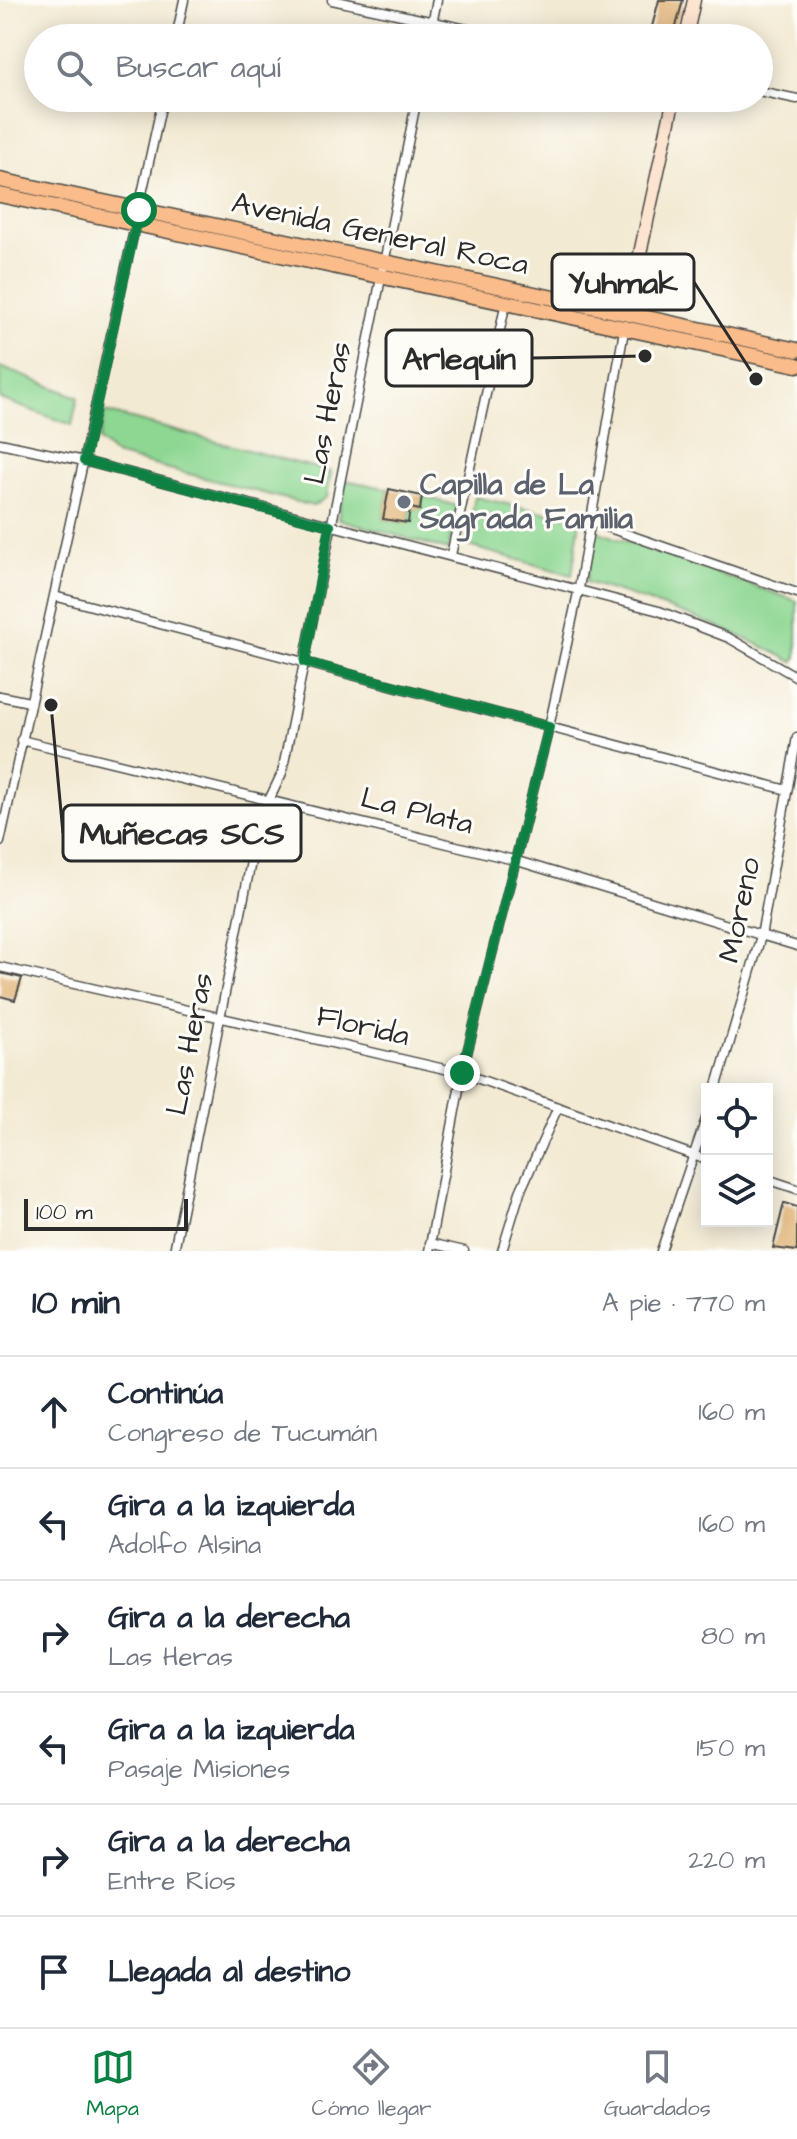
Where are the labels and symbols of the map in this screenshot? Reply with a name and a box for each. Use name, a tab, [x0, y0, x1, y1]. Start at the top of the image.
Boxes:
street label: Avenida General Roca	[228, 182, 532, 286]
route start	[121, 192, 157, 228]
callout: Yuhmak	[552, 254, 694, 310]
text: Yuhmak	[568, 261, 678, 306]
callout: Arlequín	[386, 330, 532, 386]
text: Arlequín	[402, 337, 516, 382]
street label: Las Heras	[294, 338, 362, 488]
place label: Capilla de La Sagrada Familia	[419, 464, 634, 542]
marker: Capilla de La Sagrada Familia	[395, 493, 413, 511]
street label: La Plata	[356, 777, 478, 845]
callout: Muñecas SCS	[63, 805, 301, 861]
text: Muñecas SCS	[79, 812, 285, 857]
street label: Moreno	[708, 854, 772, 966]
street label: Las Heras	[156, 969, 224, 1119]
street label: Florida	[312, 995, 414, 1057]
route end	[444, 1055, 480, 1091]
scale bar	[24, 1195, 188, 1231]

